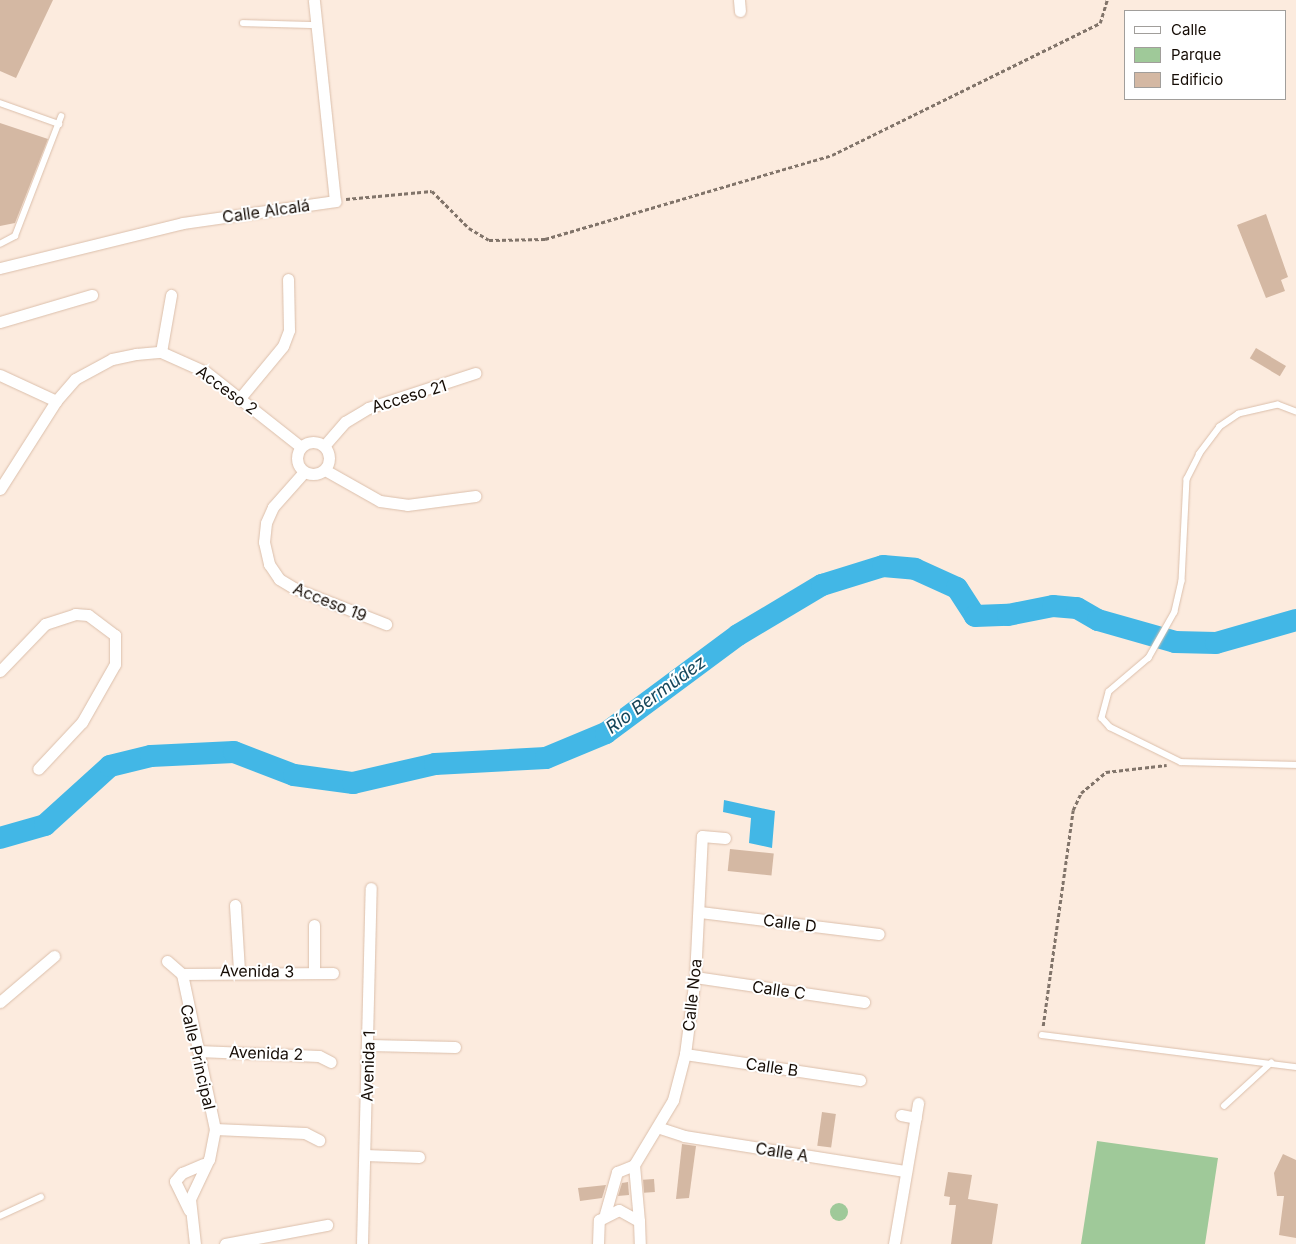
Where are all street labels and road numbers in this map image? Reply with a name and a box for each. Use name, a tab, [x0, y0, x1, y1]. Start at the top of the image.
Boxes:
street label: Calle Alcalá	[221, 195, 311, 227]
street label: Acceso 2	[193, 361, 261, 419]
street label: Acceso 21	[369, 375, 449, 417]
street label: Acceso 19	[290, 579, 370, 625]
street label: Calle D	[762, 910, 818, 936]
street label: Calle Noa	[679, 958, 705, 1032]
street label: Avenida 3	[220, 961, 294, 981]
street label: Calle C	[751, 977, 807, 1003]
street label: Calle Principal	[177, 1002, 219, 1112]
street label: Avenida 1	[357, 1030, 379, 1102]
street label: Avenida 2	[229, 1042, 303, 1064]
street label: Calle B	[745, 1054, 799, 1080]
street label: Calle A	[754, 1138, 810, 1166]

